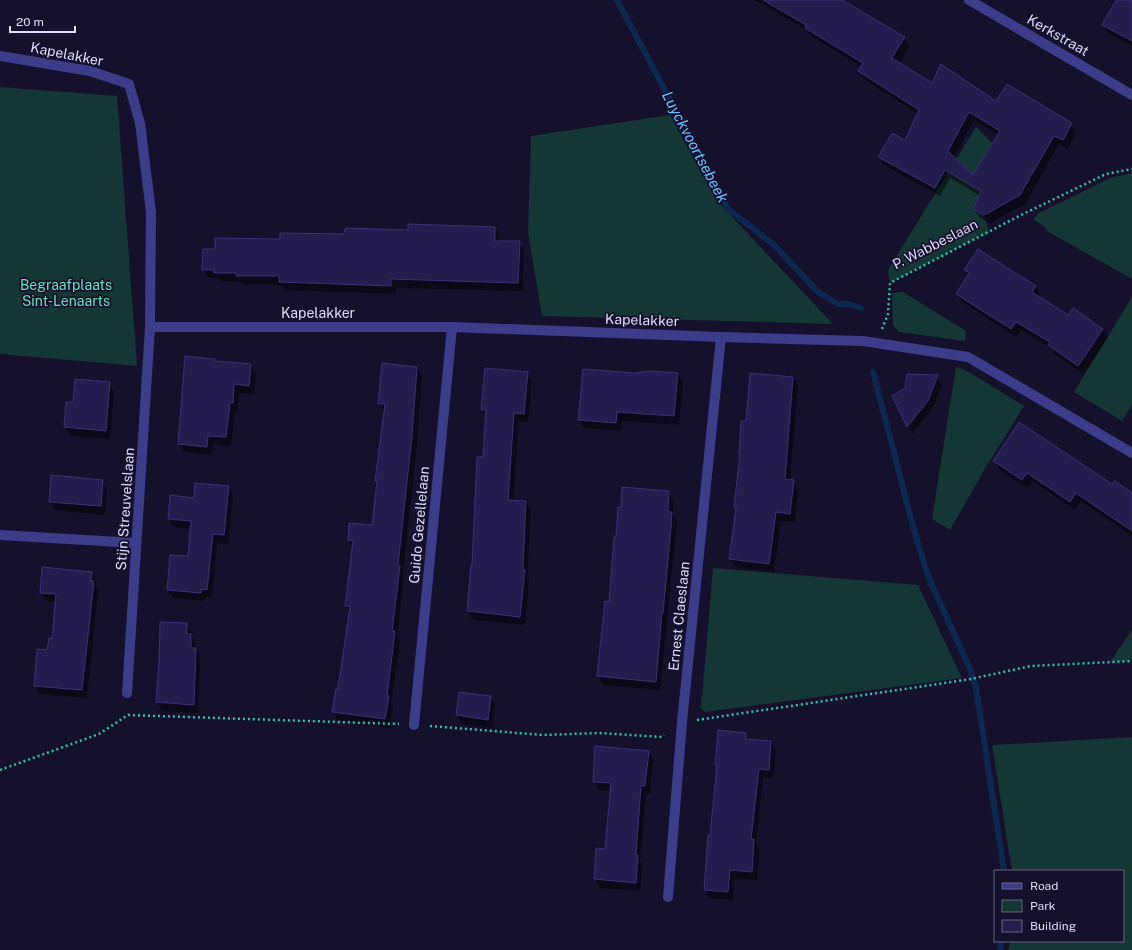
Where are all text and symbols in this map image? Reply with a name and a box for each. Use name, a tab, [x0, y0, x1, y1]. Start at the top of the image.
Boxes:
scale bar	[10, 8, 75, 34]
street label: Kerkstraat	[1024, 11, 1092, 59]
text: 20 m	[16, 15, 44, 29]
street label: Kapelakker	[29, 39, 105, 69]
water label: Luyckvoortsebeek	[659, 88, 732, 206]
street label: P. Wabbeslaan	[890, 216, 980, 272]
park label: Begraafplaats Sint-Lenaarts	[20, 277, 112, 309]
street label: Kapelakker	[281, 305, 355, 321]
street label: Kapelakker	[605, 311, 679, 329]
street label: Stijn Streuvelslaan	[113, 447, 137, 571]
street label: Guido Gezellelaan	[406, 466, 432, 584]
street label: Ernest Claeslaan	[665, 560, 693, 672]
legend	[994, 870, 1124, 942]
text: Road	[1030, 879, 1058, 893]
text: Park	[1030, 899, 1056, 913]
text: Building	[1030, 919, 1076, 933]

